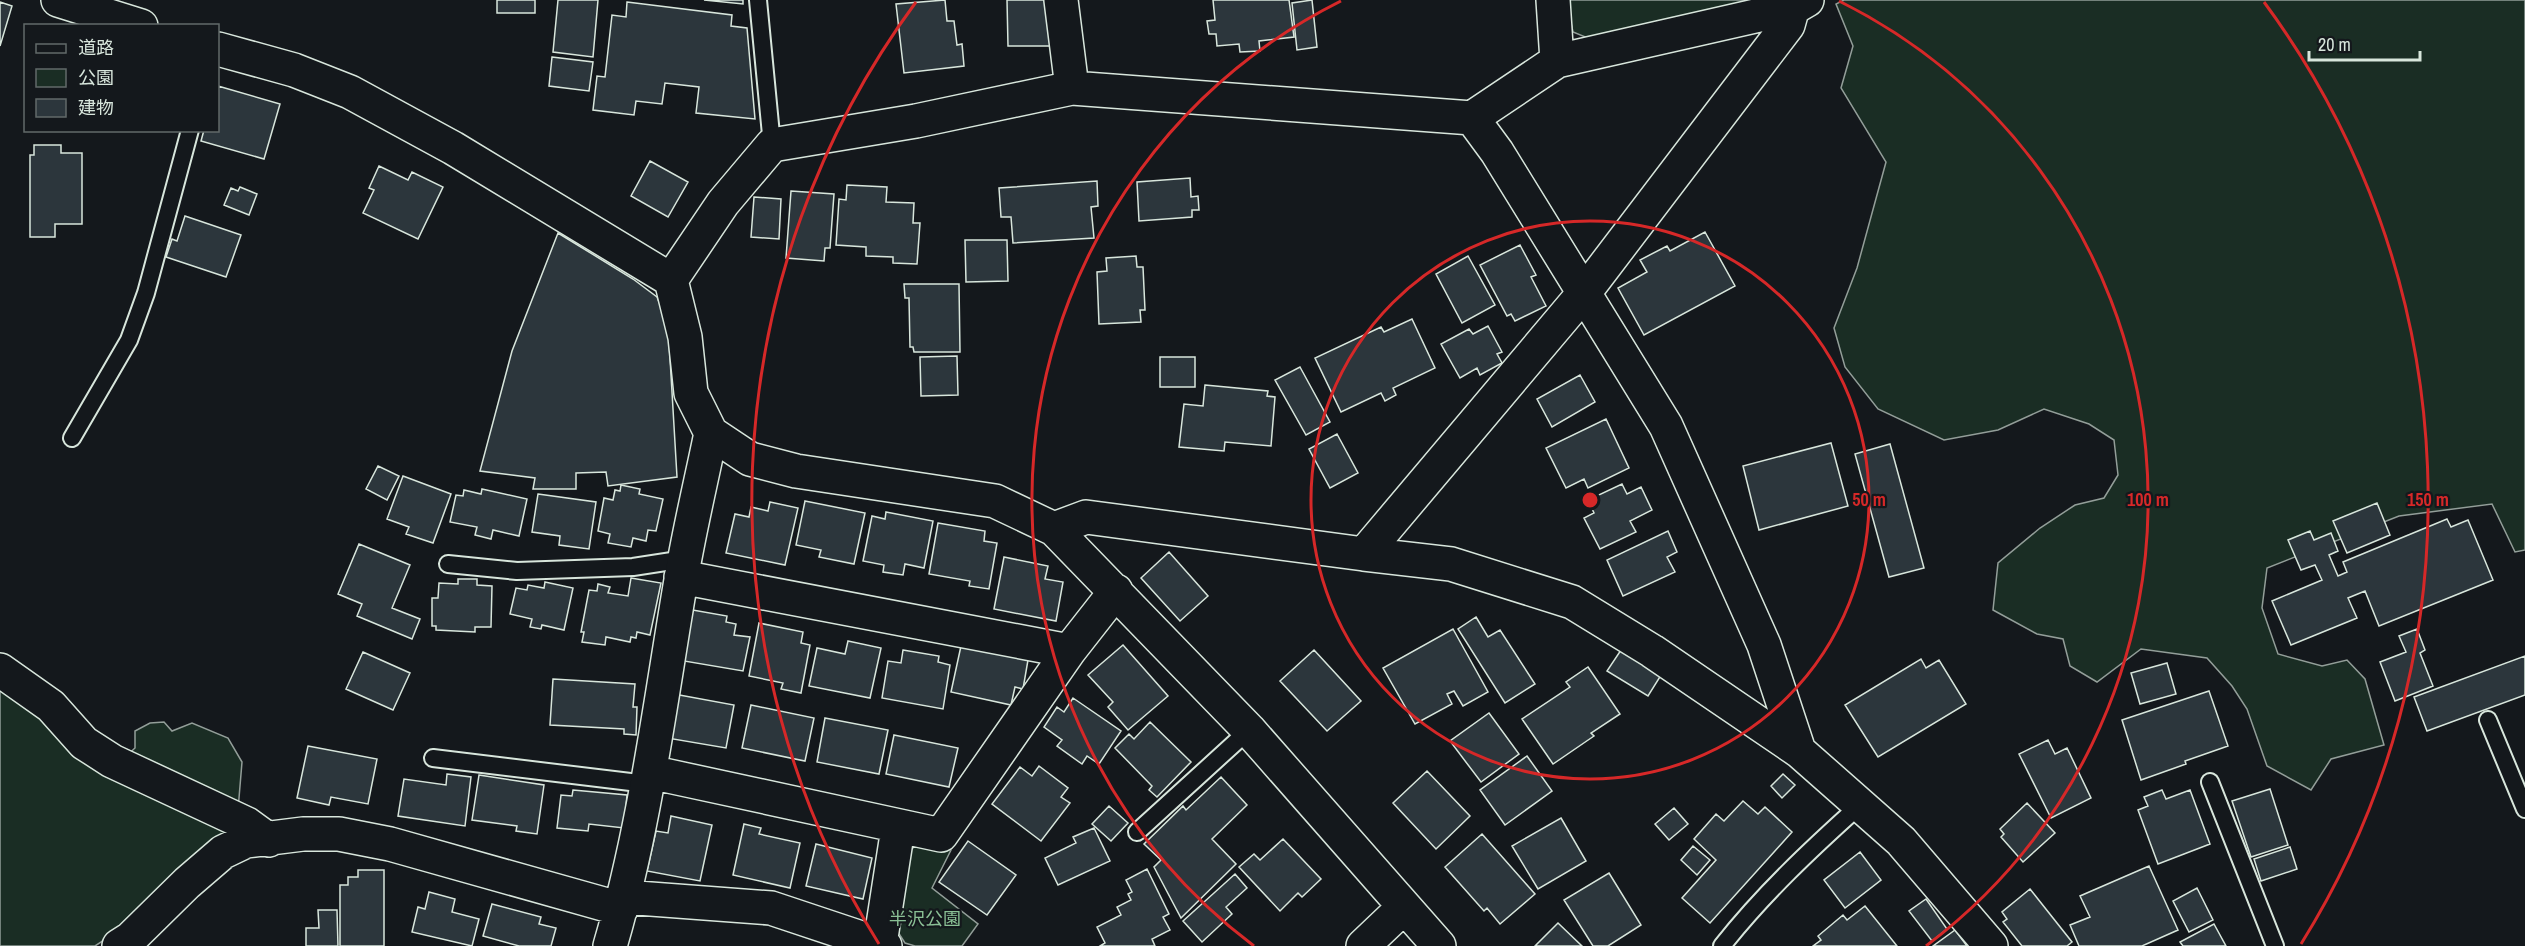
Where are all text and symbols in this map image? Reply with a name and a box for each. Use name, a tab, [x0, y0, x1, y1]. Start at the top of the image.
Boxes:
legend	[24, 24, 219, 132]
scale bar	[2309, 24, 2420, 62]
text: 20 m	[2318, 32, 2351, 57]
text: 道路	[78, 35, 114, 60]
text: 公園	[78, 65, 114, 90]
text: 建物	[78, 95, 114, 120]
text: 50 m	[1852, 487, 1886, 512]
text: 100 m	[2127, 487, 2169, 512]
text: 150 m	[2407, 487, 2449, 512]
centre of rings	[1580, 490, 1600, 510]
park label: 半沢公園	[889, 906, 961, 931]

